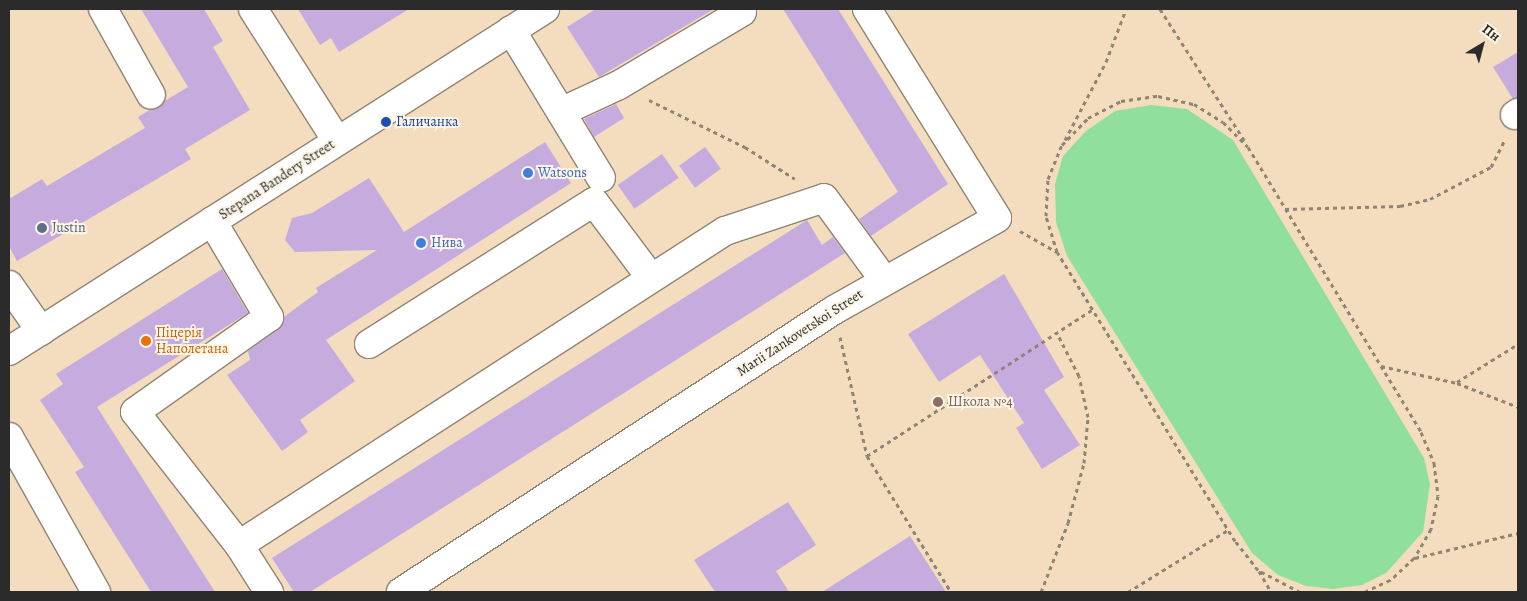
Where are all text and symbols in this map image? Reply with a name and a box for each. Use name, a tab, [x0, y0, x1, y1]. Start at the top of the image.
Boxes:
north arrow	[1457, 20, 1507, 70]
text: Пн	[1478, 20, 1504, 46]
place label: Галичанка	[396, 114, 458, 130]
marker: Галичанка	[380, 116, 392, 128]
street label: Stepana Bandery Street	[216, 136, 338, 224]
place label: Watsons	[538, 165, 587, 181]
marker: Watsons	[522, 167, 534, 179]
place label: Justin	[52, 220, 86, 236]
marker: Justin	[36, 222, 48, 234]
place label: Нива	[431, 235, 463, 251]
marker: Нива	[415, 237, 427, 249]
street label: Marii Zankovetskoi Street	[734, 286, 866, 380]
place label: Піцерія Наполетана	[156, 325, 228, 358]
marker: Піцерія Наполетана	[140, 335, 152, 347]
place label: Школа №4	[948, 394, 1013, 410]
marker: Школа №4	[932, 396, 944, 408]

